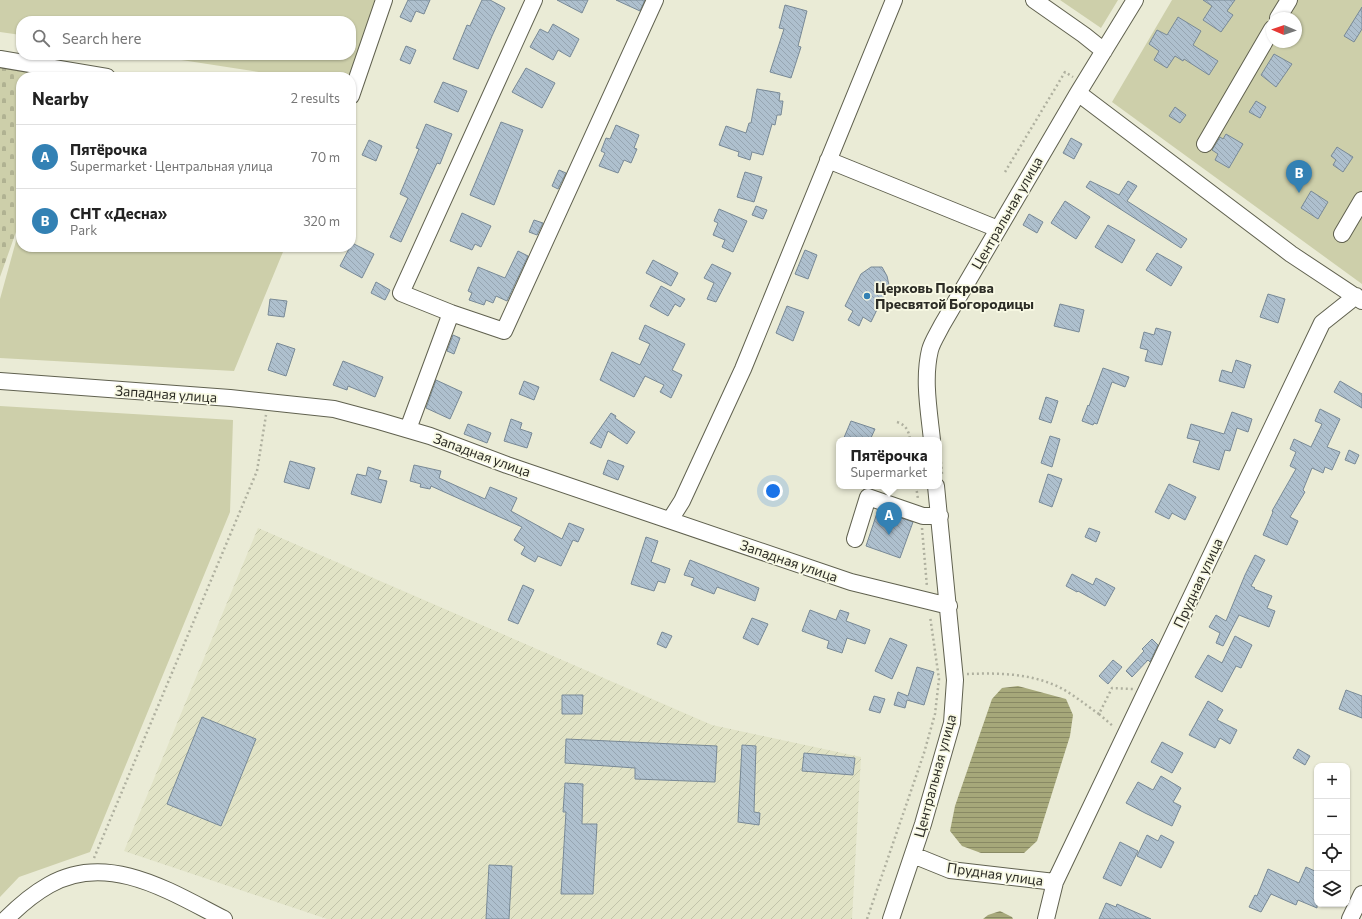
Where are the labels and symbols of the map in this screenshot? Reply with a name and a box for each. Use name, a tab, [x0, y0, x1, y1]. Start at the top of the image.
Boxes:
north arrow	[1266, 12, 1302, 48]
street label: Центральная улица	[967, 154, 1046, 272]
pin: B	[1286, 160, 1312, 193]
place label: Церковь Покрова Пресвятой Богородицы	[875, 279, 1034, 312]
marker: Церковь Покрова Пресвятой Богородицы	[862, 291, 872, 301]
street label: Западная улица	[114, 381, 218, 406]
street label: Западная улица	[431, 429, 533, 480]
your location	[763, 481, 783, 501]
pin: A	[876, 502, 902, 535]
street label: Прудная улица	[1169, 535, 1226, 630]
street label: Западная улица	[738, 536, 840, 585]
street label: Центральная улица	[910, 712, 959, 839]
street label: Прудная улица	[946, 858, 1044, 889]

